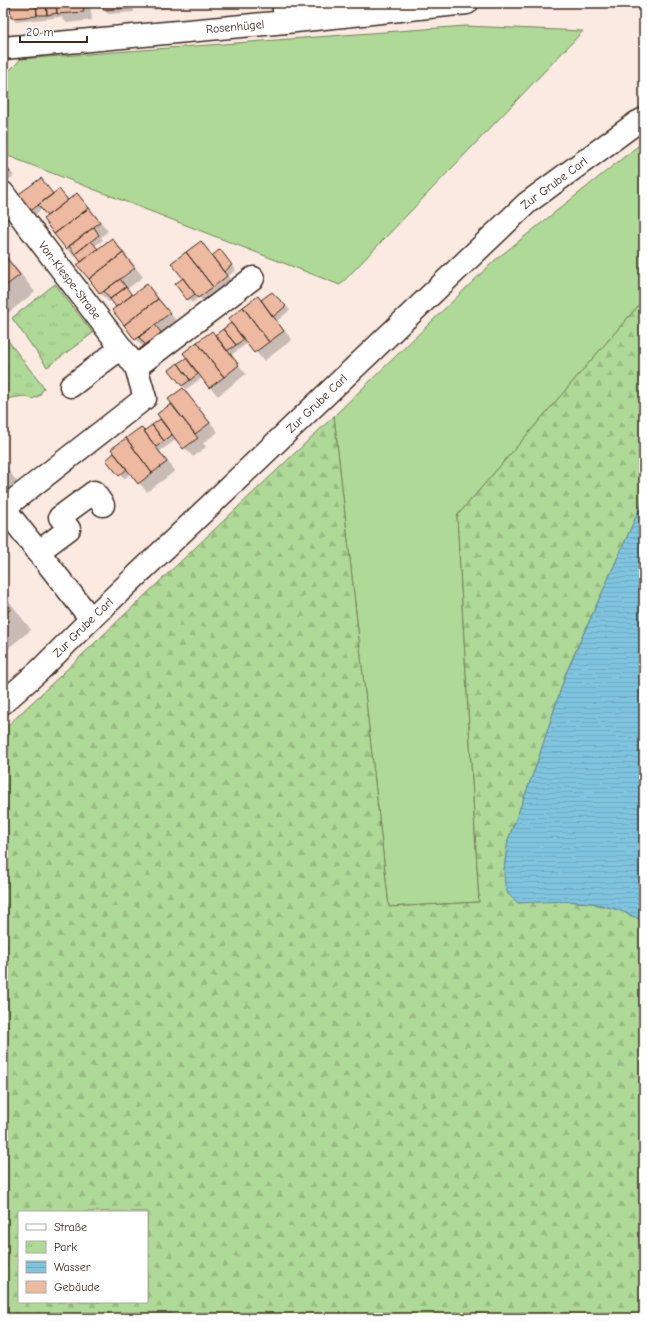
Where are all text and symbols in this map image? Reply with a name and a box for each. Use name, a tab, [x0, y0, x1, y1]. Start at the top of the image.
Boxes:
street label: Rosenhügel	[205, 17, 265, 36]
scale bar	[20, 18, 87, 44]
text: 20 m	[26, 25, 54, 39]
street label: Zur Grube Carl	[518, 154, 590, 212]
street label: Von-Klespe-Straße	[36, 239, 104, 322]
street label: Zur Grube Carl	[284, 371, 350, 436]
street label: Zur Grube Carl	[50, 595, 116, 660]
legend	[18, 1211, 148, 1303]
text: Straße	[54, 1220, 87, 1234]
text: Park	[54, 1240, 77, 1254]
text: Wasser	[54, 1260, 91, 1274]
text: Gebäude	[54, 1280, 100, 1294]

